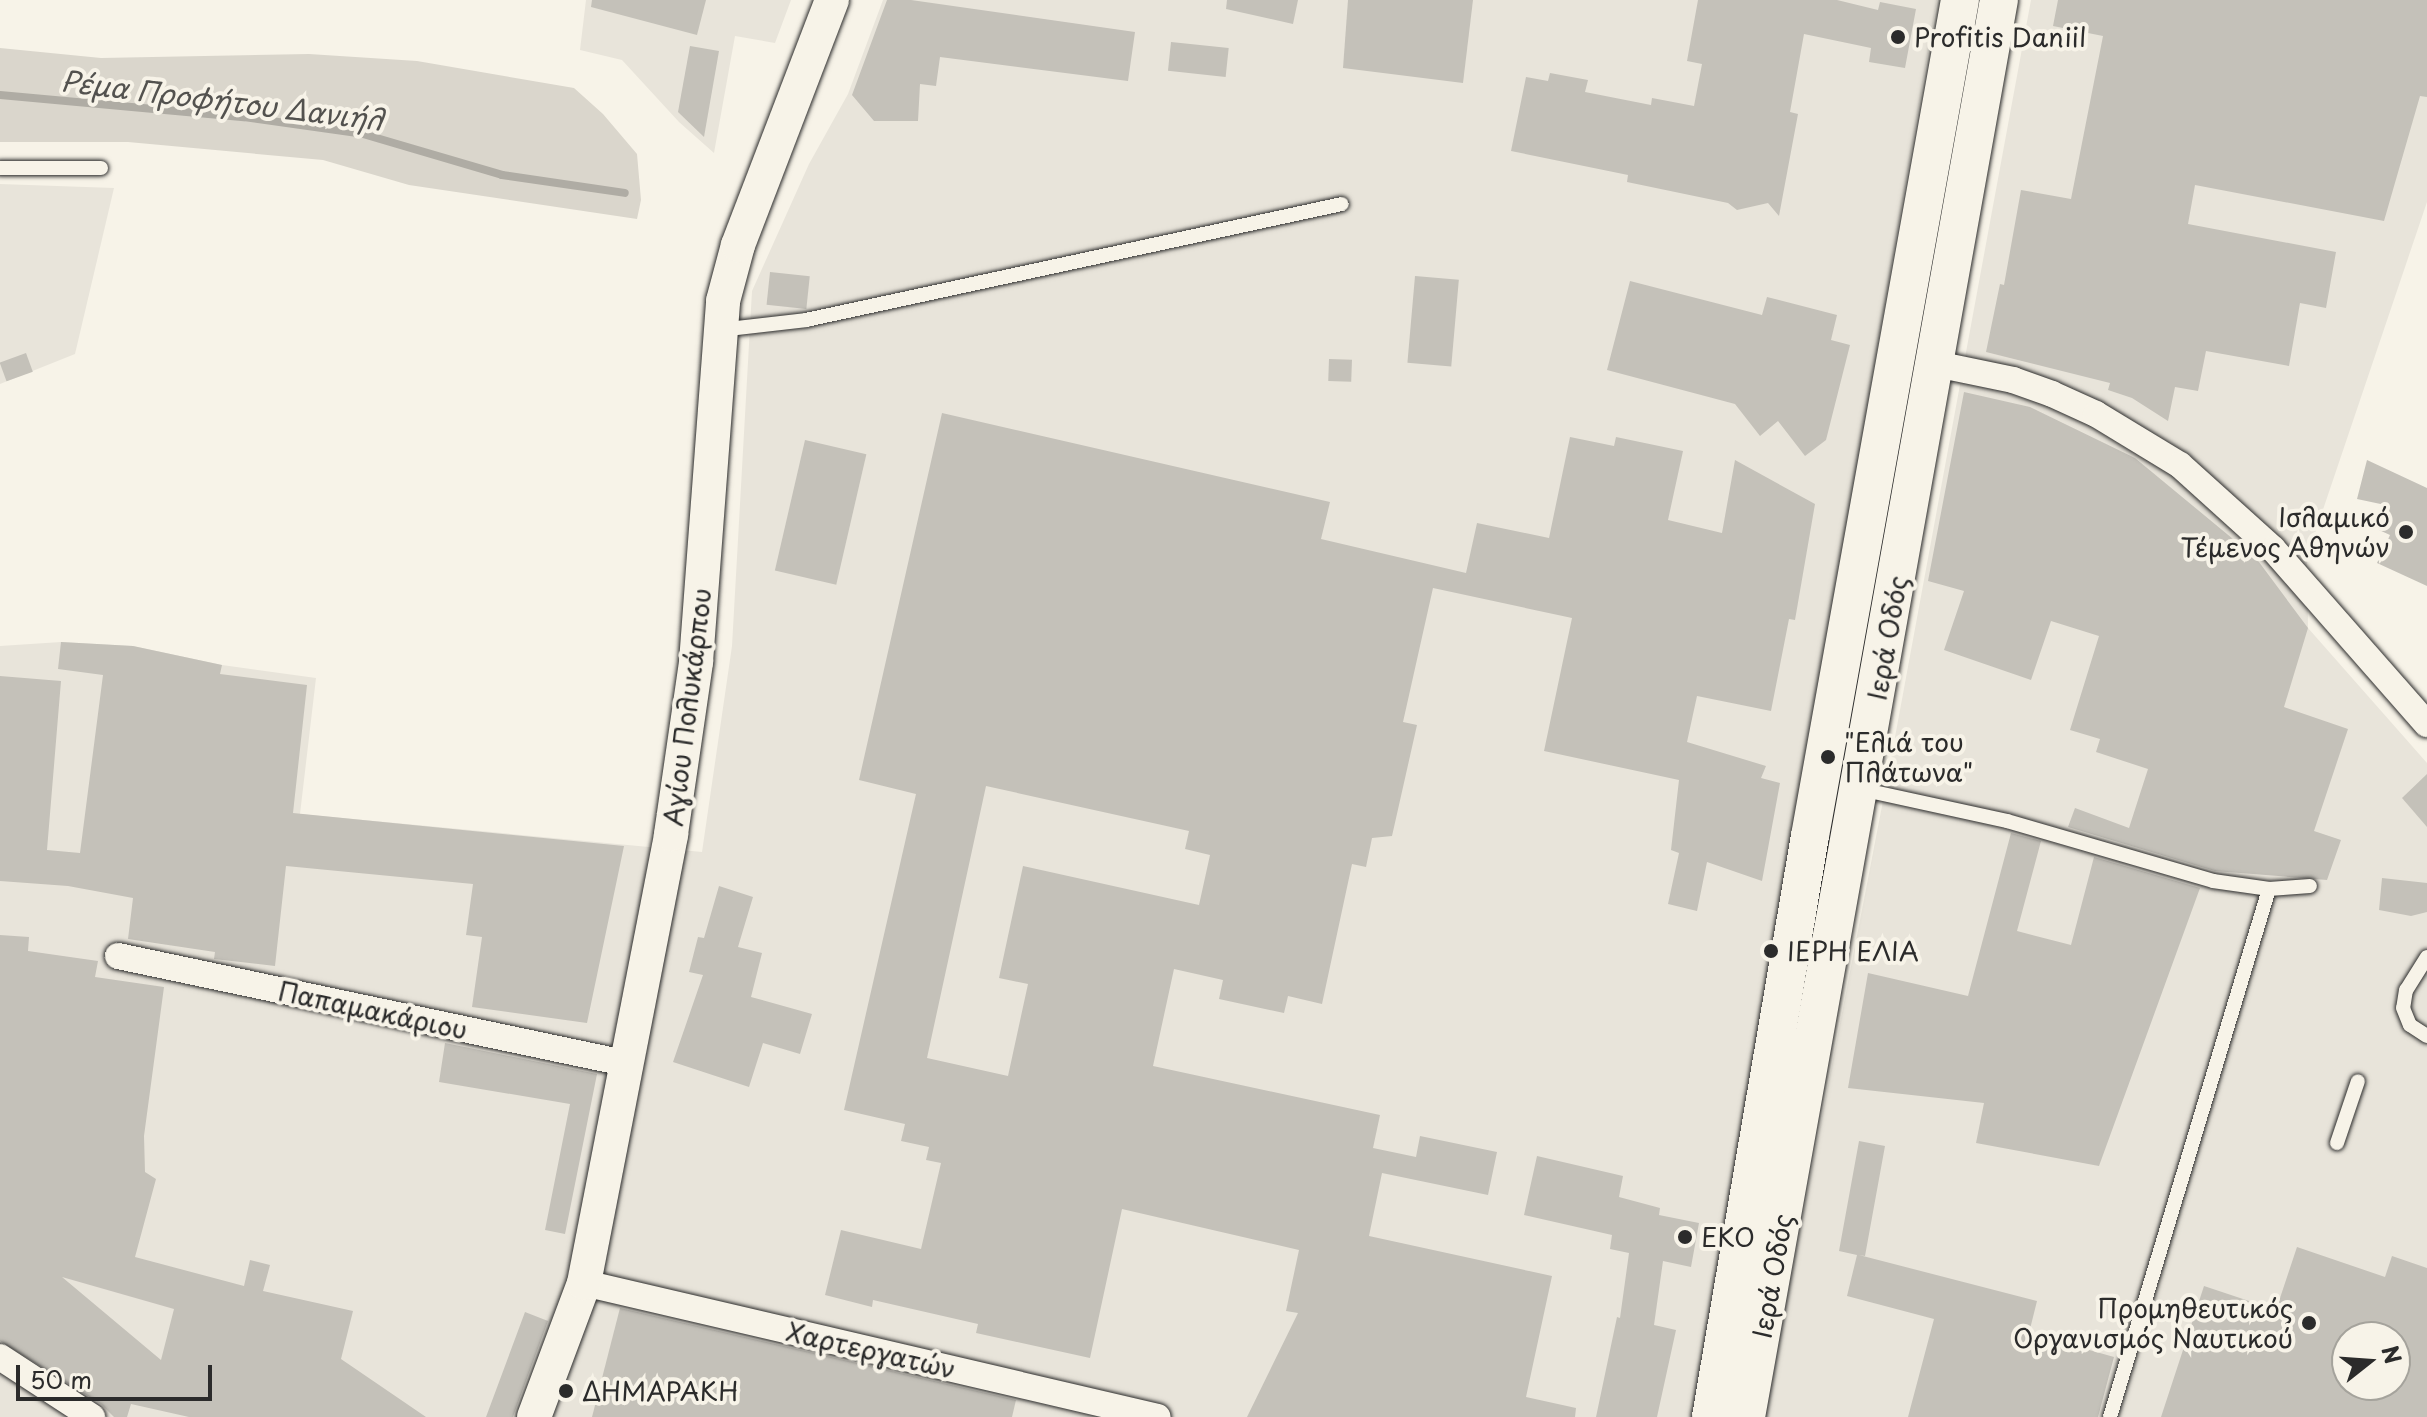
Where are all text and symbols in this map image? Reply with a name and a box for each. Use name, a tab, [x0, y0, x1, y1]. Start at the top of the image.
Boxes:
place label: Profitis Daniil	[1914, 21, 2086, 53]
marker: Profitis Daniil	[1889, 28, 1907, 46]
water label: Ρέμα Προφήτου Δανιήλ	[59, 64, 385, 136]
place label: Ισλαμικό Τέμενος Αθηνών	[2179, 501, 2390, 562]
marker: Ισλαμικό Τέμενος Αθηνών	[2397, 523, 2415, 541]
street label: Ιερά Οδός	[1861, 573, 1913, 703]
street label: Αγίου Πολυκάρπου	[657, 586, 717, 828]
place label: "Ελιά του Πλάτωνα"	[1844, 726, 1973, 788]
marker: "Ελιά του Πλάτωνα"	[1819, 748, 1837, 766]
place label: ΙΕΡΗ ΕΛΙΑ	[1787, 935, 1920, 967]
marker: ΙΕΡΗ ΕΛΙΑ	[1762, 942, 1780, 960]
street label: Παπαμακάριου	[276, 975, 470, 1045]
street label: Ιερά Οδός	[1746, 1211, 1798, 1341]
place label: EKO	[1701, 1221, 1755, 1253]
marker: EKO	[1676, 1228, 1694, 1246]
place label: Προμηθευτικός Οργανισμός Ναυτικού	[2012, 1292, 2293, 1354]
marker: Προμηθευτικός Οργανισμός Ναυτικού	[2300, 1314, 2318, 1332]
street label: Χαρτεργατών	[783, 1315, 959, 1385]
north arrow	[2331, 1321, 2411, 1401]
text: N	[2374, 1341, 2411, 1368]
scale bar	[20, 1349, 216, 1399]
text: 50 m	[30, 1361, 92, 1397]
place label: ΔΗΜΑΡΑΚΗ	[582, 1375, 739, 1407]
marker: ΔΗΜΑΡΑΚΗ	[557, 1382, 575, 1400]

